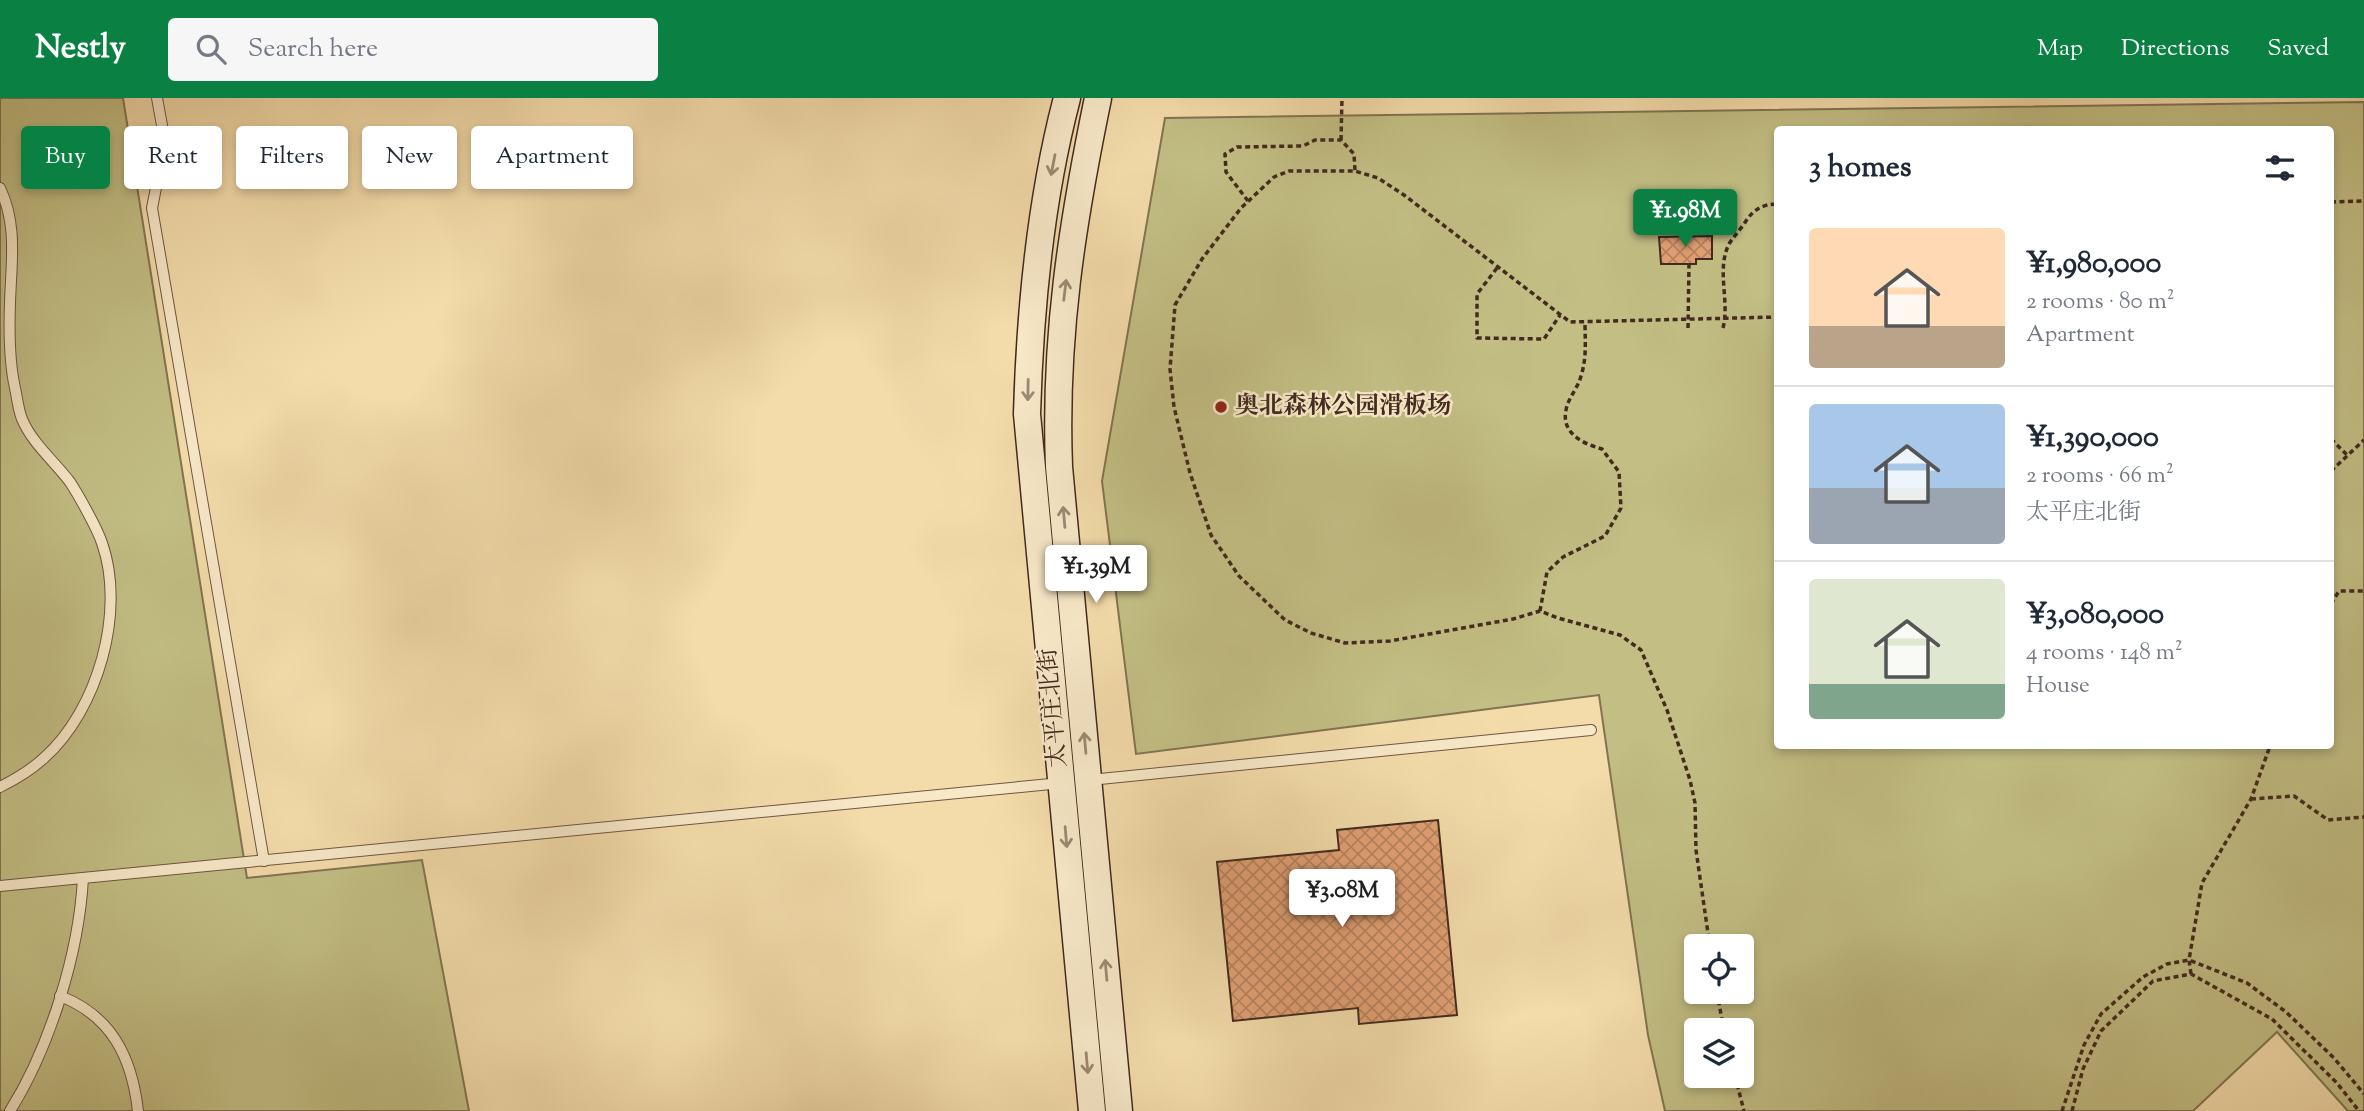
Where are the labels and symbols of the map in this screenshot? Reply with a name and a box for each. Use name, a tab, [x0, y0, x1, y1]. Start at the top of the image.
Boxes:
one-way arrow	[1045, 153, 1059, 176]
pin: ¥1.98M	[1628, 190, 1742, 249]
one-way arrow	[1058, 279, 1071, 302]
one-way arrow	[1021, 379, 1034, 402]
place label: 奥北森林公园滑板场	[1235, 390, 1451, 424]
marker: 奥北森林公园滑板场	[1213, 399, 1229, 415]
one-way arrow	[1057, 506, 1070, 529]
pin: ¥1.39M	[1039, 546, 1153, 605]
street label: 太平庄北街	[1032, 647, 1076, 769]
one-way arrow	[1078, 733, 1091, 755]
one-way arrow	[1060, 825, 1073, 847]
pin: ¥3.08M	[1285, 870, 1399, 929]
one-way arrow	[1099, 959, 1112, 982]
one-way arrow	[1081, 1051, 1094, 1074]

